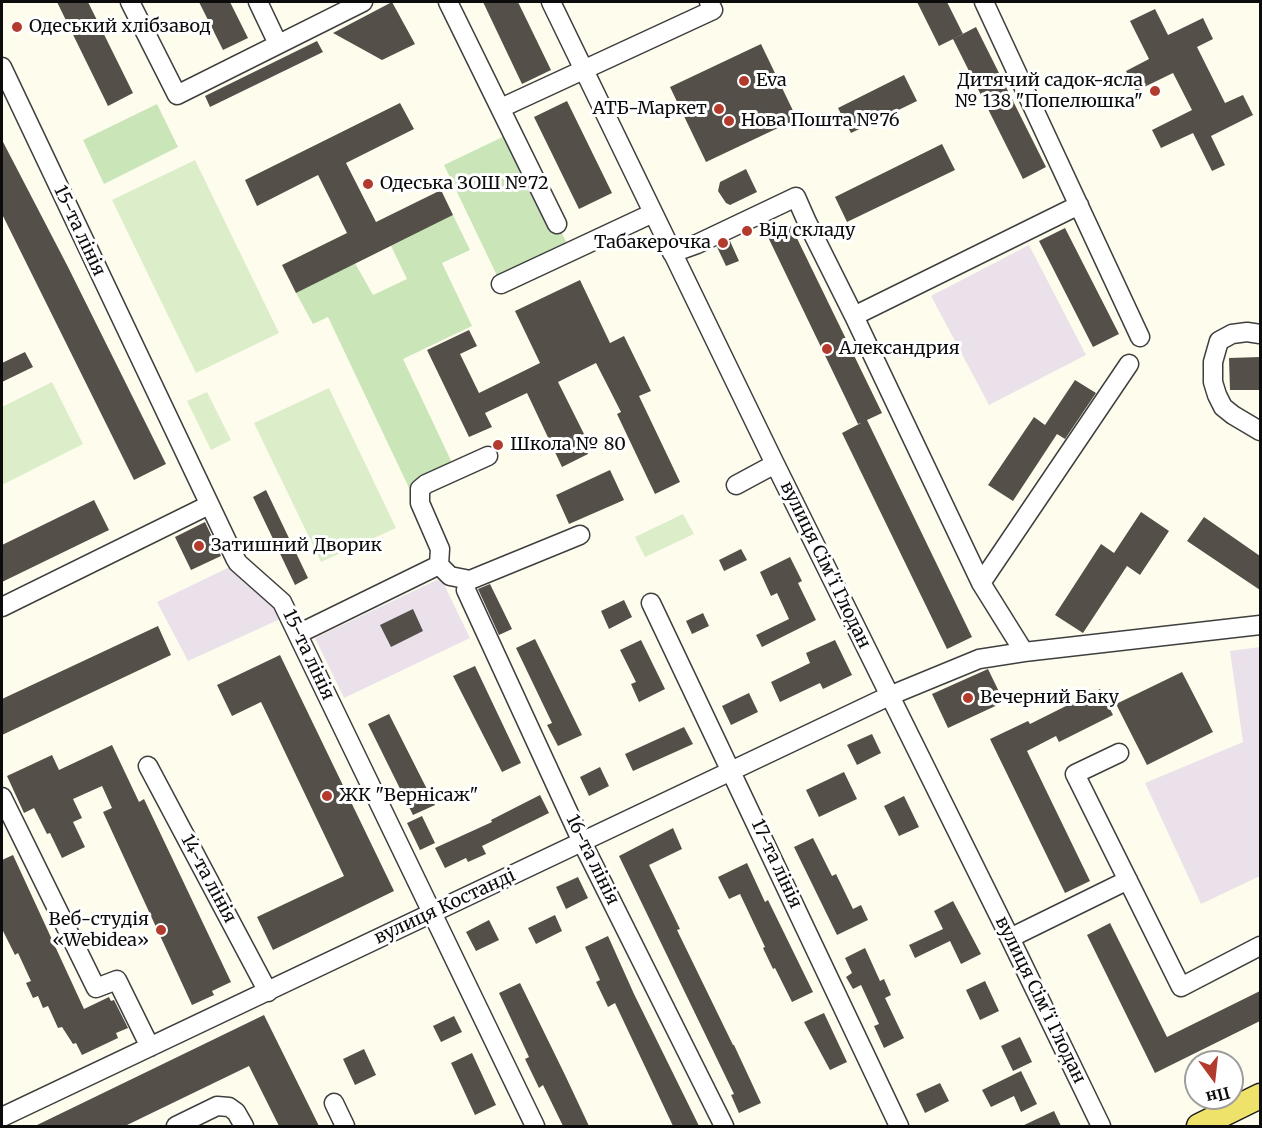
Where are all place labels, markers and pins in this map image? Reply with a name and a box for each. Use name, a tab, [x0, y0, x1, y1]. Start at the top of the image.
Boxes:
place label: Одеський хлібзавод	[29, 16, 211, 38]
marker: Одеський хлібзавод	[10, 20, 24, 34]
place label: Eva	[756, 70, 787, 92]
place label: Дитячий садок-ясла № 138 "Попелюшка"	[955, 70, 1143, 112]
marker: Eva	[737, 74, 751, 88]
marker: Дитячий садок-ясла № 138 "Попелюшка"	[1148, 84, 1162, 98]
place label: АТБ-Маркет	[592, 98, 707, 120]
marker: АТБ-Маркет	[712, 102, 726, 116]
place label: Нова Пошта №76	[741, 110, 900, 132]
marker: Нова Пошта №76	[722, 114, 736, 128]
place label: Одеська ЗОШ №72	[380, 173, 549, 195]
marker: Одеська ЗОШ №72	[361, 177, 375, 191]
place label: Від складу	[759, 220, 856, 242]
marker: Від складу	[740, 224, 754, 238]
place label: Табакерочка	[594, 232, 711, 254]
marker: Табакерочка	[716, 236, 730, 250]
place label: Александрия	[839, 338, 960, 360]
marker: Александрия	[820, 342, 834, 356]
place label: Школа № 80	[510, 434, 626, 456]
marker: Школа № 80	[491, 438, 505, 452]
place label: Затишний Дворик	[211, 535, 382, 557]
marker: Затишний Дворик	[192, 539, 206, 553]
place label: Вечерний Баку	[980, 687, 1119, 709]
marker: Вечерний Баку	[961, 691, 975, 705]
place label: ЖК "Вернісаж"	[339, 785, 479, 807]
marker: ЖК "Вернісаж"	[320, 789, 334, 803]
place label: Веб-студія «Webidea»	[49, 909, 149, 952]
marker: Веб-студія «Webidea»	[154, 923, 168, 937]

